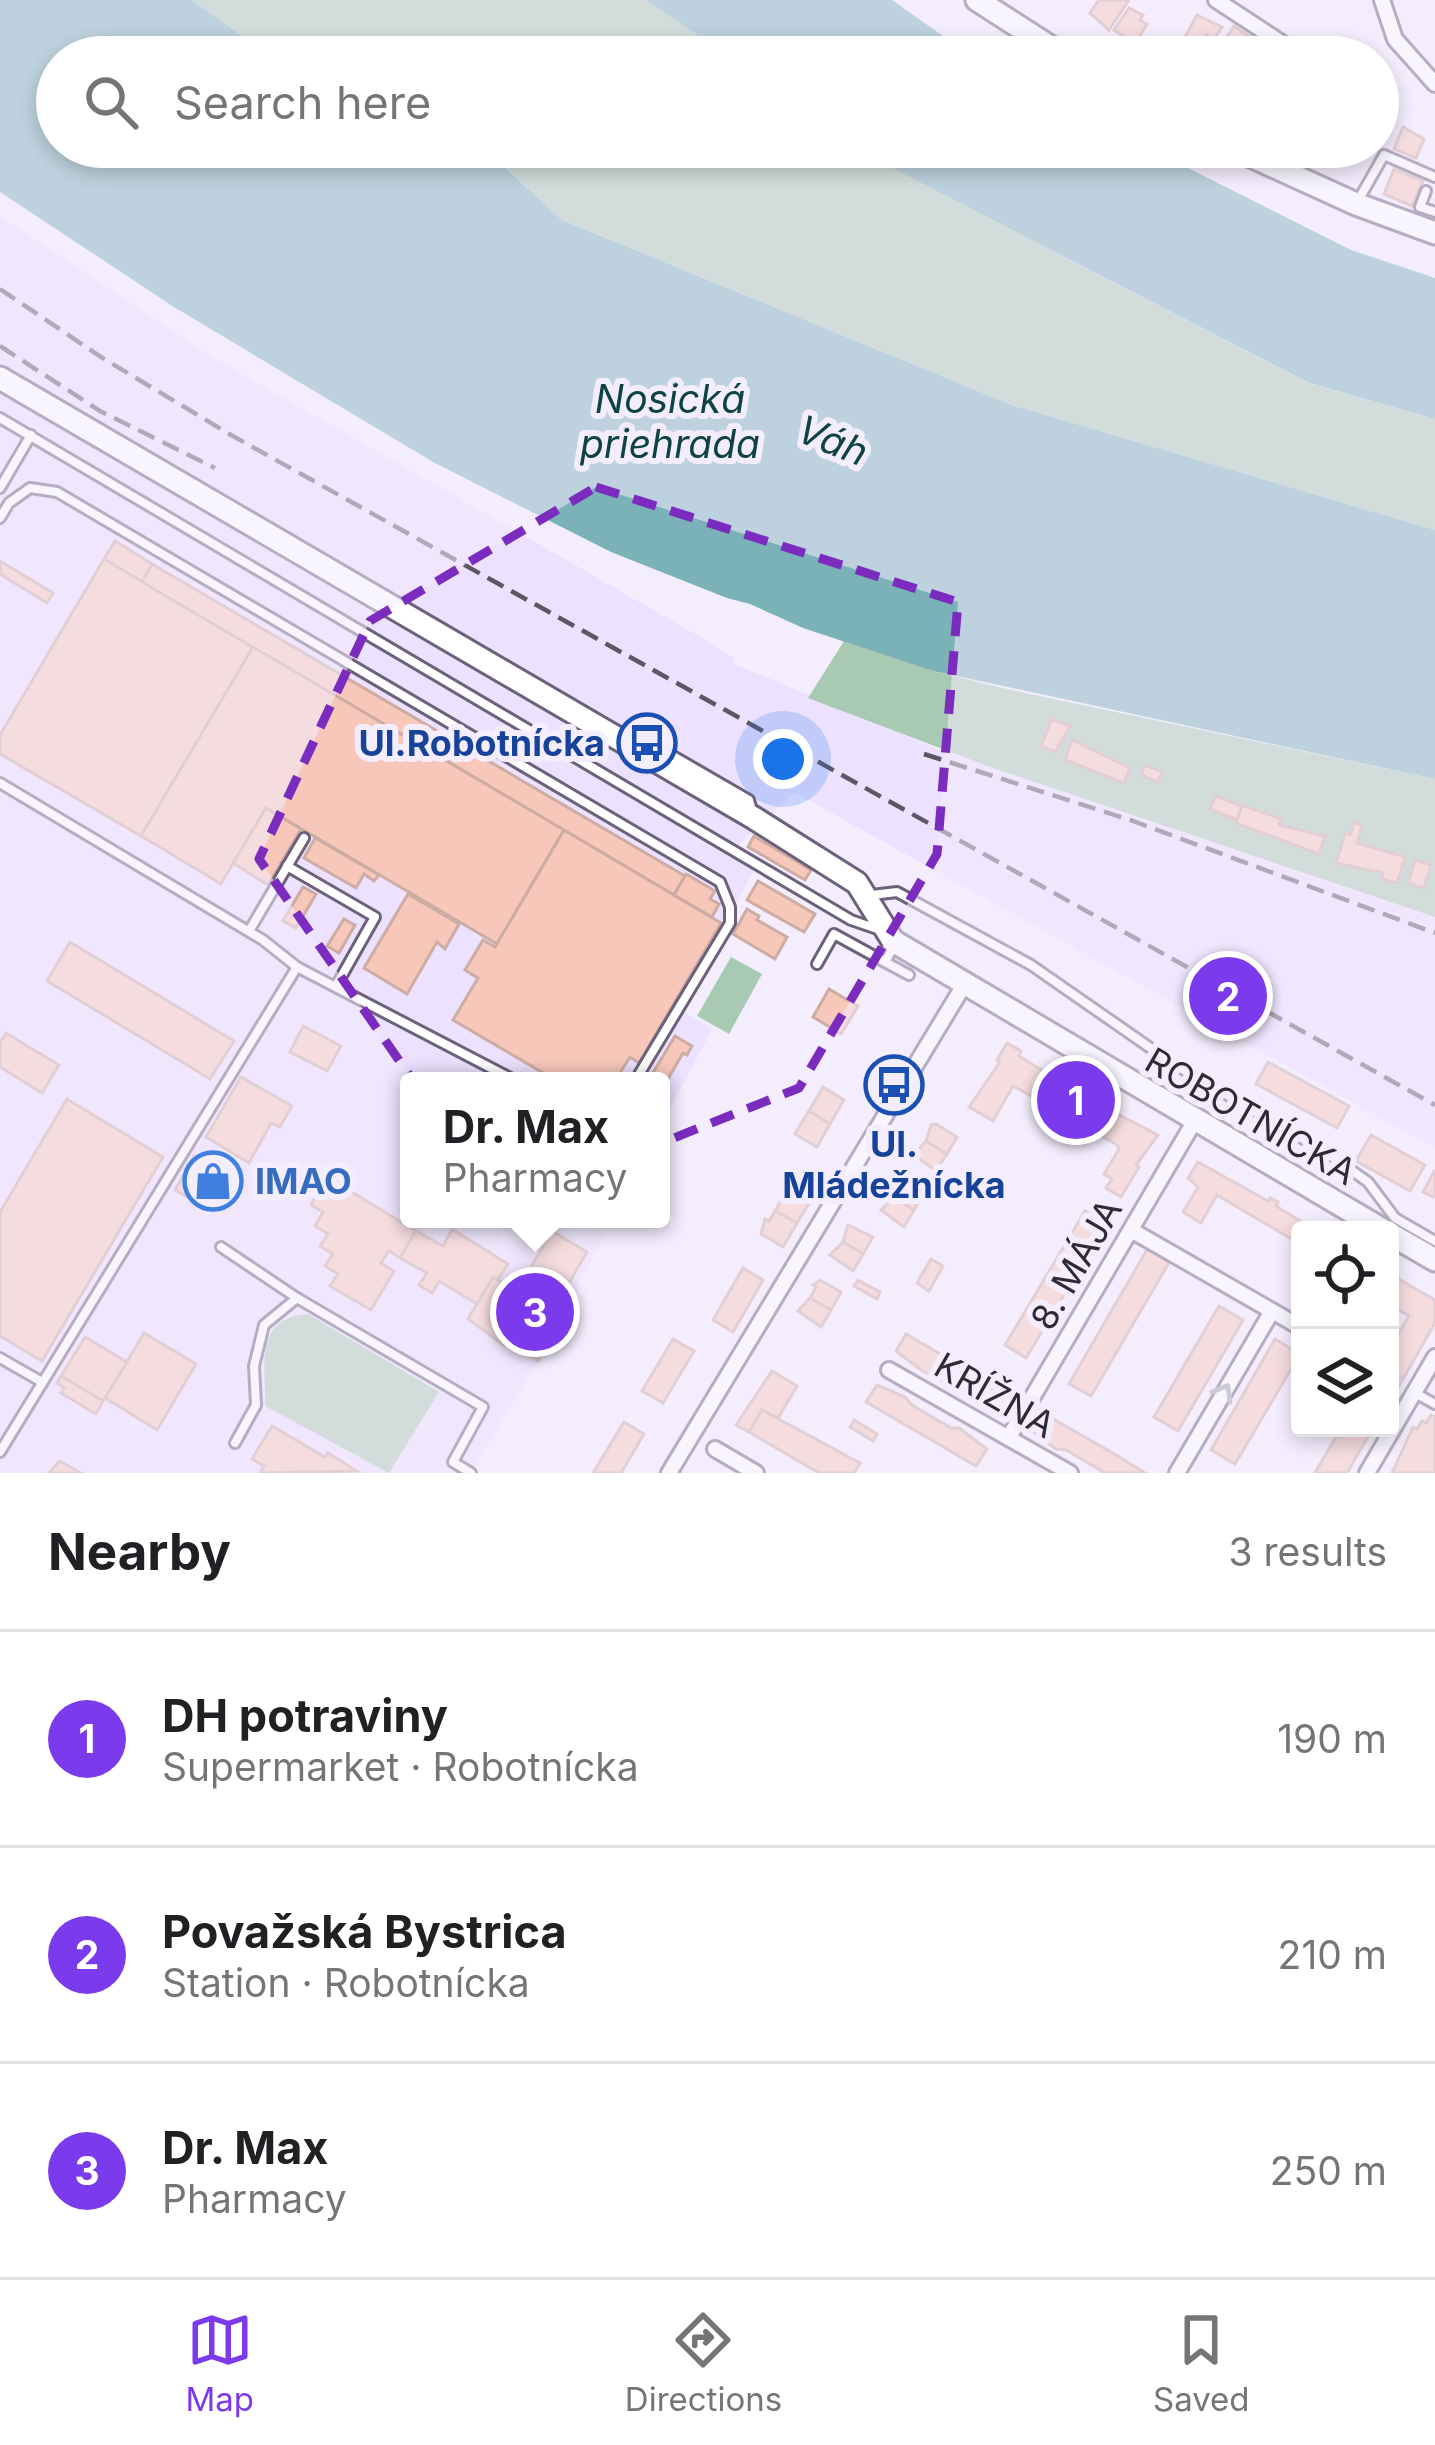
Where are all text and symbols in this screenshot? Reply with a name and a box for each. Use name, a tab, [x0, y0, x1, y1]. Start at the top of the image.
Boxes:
search box	[36, 36, 1399, 168]
icon: search	[78, 69, 144, 135]
text: Search here	[174, 75, 431, 130]
water label: Nosická priehrada	[579, 375, 760, 467]
water label: Váh	[791, 405, 875, 475]
bus stop icon: Ul.Robotnícka	[616, 712, 678, 774]
place label: Ul.Robotnícka	[359, 721, 605, 765]
your location	[753, 729, 813, 789]
pin: 2	[1189, 951, 1267, 1041]
street label: ROBOTNÍCKA	[1138, 1038, 1364, 1194]
bus stop icon: Ul. Mládežnícka	[863, 1054, 925, 1116]
pin: 1	[1037, 1055, 1115, 1145]
popup	[400, 1072, 670, 1228]
text: Dr. Max	[443, 1099, 609, 1154]
place label: Ul. Mládežnícka	[782, 1122, 1006, 1207]
shop icon: IMAO	[182, 1150, 244, 1212]
text: Pharmacy	[443, 1154, 627, 1201]
place label: IMAO	[255, 1159, 352, 1203]
street label: 8. MÁJA	[1021, 1191, 1131, 1337]
map controls	[1291, 1221, 1399, 1437]
button: locate	[1291, 1221, 1399, 1329]
pin: 3	[496, 1267, 574, 1357]
button: layers	[1291, 1329, 1399, 1437]
street label: KRÍŽNA	[927, 1343, 1063, 1447]
one-way arrow	[1210, 1383, 1232, 1405]
text: Nearby	[48, 1521, 231, 1582]
text: 3 results	[1229, 1528, 1387, 1575]
text: DH potraviny	[162, 1688, 448, 1743]
text: 1	[79, 1715, 95, 1762]
text: 190 m	[1277, 1715, 1387, 1762]
text: Supermarket · Robotnícka	[162, 1743, 639, 1790]
text: Považská Bystrica	[162, 1904, 567, 1959]
text: 2	[75, 1931, 99, 1978]
text: 210 m	[1278, 1931, 1387, 1978]
text: Station · Robotnícka	[162, 1959, 530, 2006]
text: Dr. Max	[162, 2120, 328, 2175]
text: 3	[74, 2147, 100, 2194]
text: 250 m	[1270, 2147, 1387, 2194]
text: Pharmacy	[162, 2175, 347, 2222]
tab: Map	[185, 2307, 254, 2419]
tab: Directions	[625, 2307, 782, 2419]
tab: Saved	[1153, 2307, 1250, 2419]

